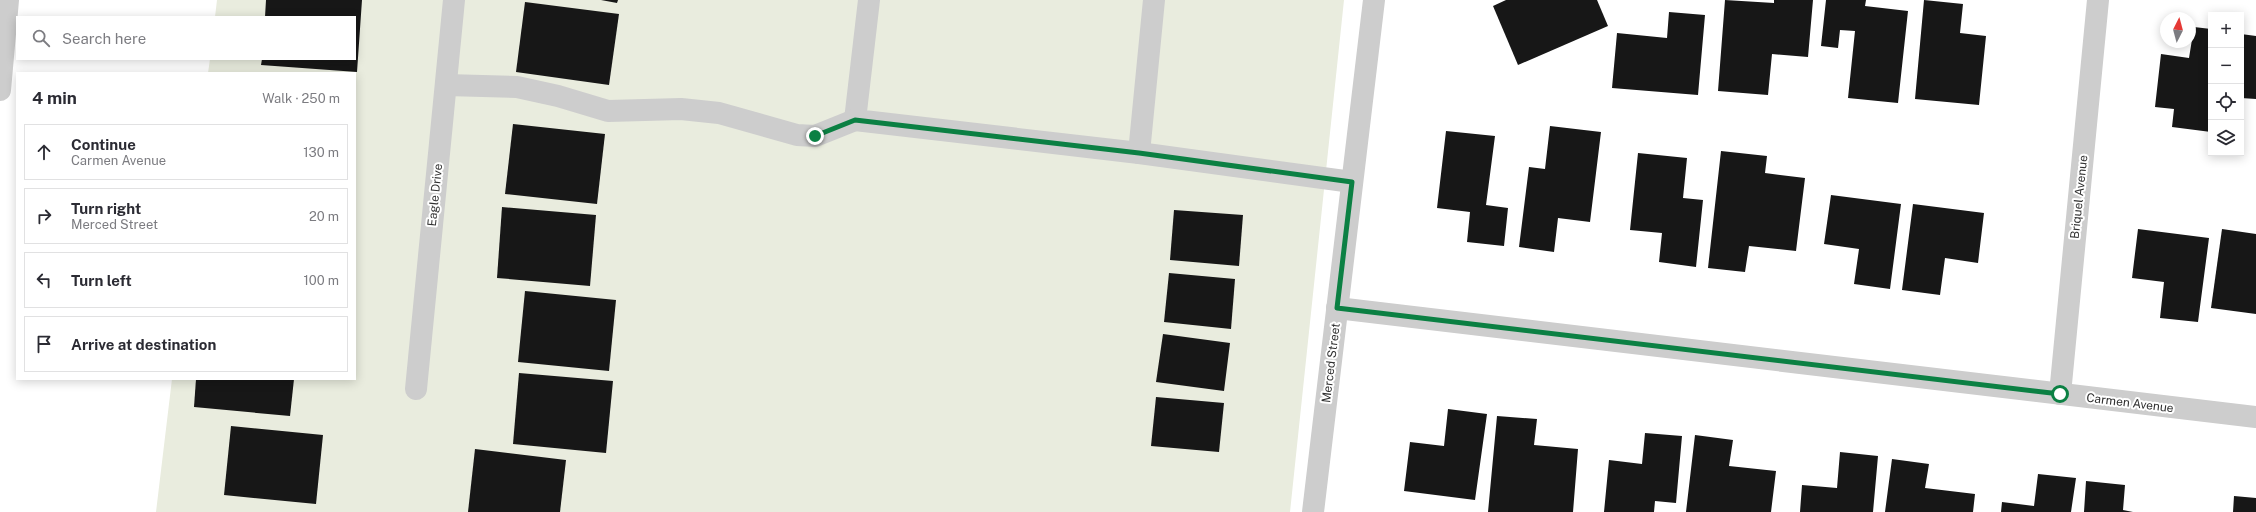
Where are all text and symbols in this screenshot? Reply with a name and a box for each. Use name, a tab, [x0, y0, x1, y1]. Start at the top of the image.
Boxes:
north arrow	[2160, 12, 2196, 48]
map controls	[2208, 12, 2244, 156]
button: +	[2208, 12, 2244, 48]
search box	[16, 16, 356, 60]
icon: search	[30, 27, 52, 49]
text: Search here	[62, 30, 146, 47]
button: −	[2208, 48, 2244, 84]
button: locate	[2208, 84, 2244, 120]
text: 4 min	[32, 88, 77, 108]
text: Walk · 250 m	[262, 91, 340, 106]
button: layers	[2208, 120, 2244, 156]
route end	[806, 127, 824, 145]
text: Continue	[71, 136, 136, 153]
icon: ahead	[33, 141, 55, 163]
text: 130 m	[303, 145, 339, 160]
text: Carmen Avenue	[71, 153, 166, 168]
street label: Briquel Avenue	[2068, 154, 2090, 240]
street label: Eagle Drive	[425, 163, 445, 227]
text: Turn right	[71, 200, 141, 217]
icon: right	[33, 205, 55, 227]
text: 20 m	[309, 209, 339, 224]
text: Merced Street	[71, 217, 158, 232]
icon: left	[33, 269, 55, 291]
text: Turn left	[71, 272, 132, 289]
text: 100 m	[303, 273, 339, 288]
street label: Merced Street	[1319, 322, 1343, 404]
icon: arrive	[33, 333, 55, 355]
text: Arrive at destination	[71, 336, 216, 353]
route start	[2051, 385, 2069, 403]
street label: Carmen Avenue	[2086, 391, 2175, 415]

